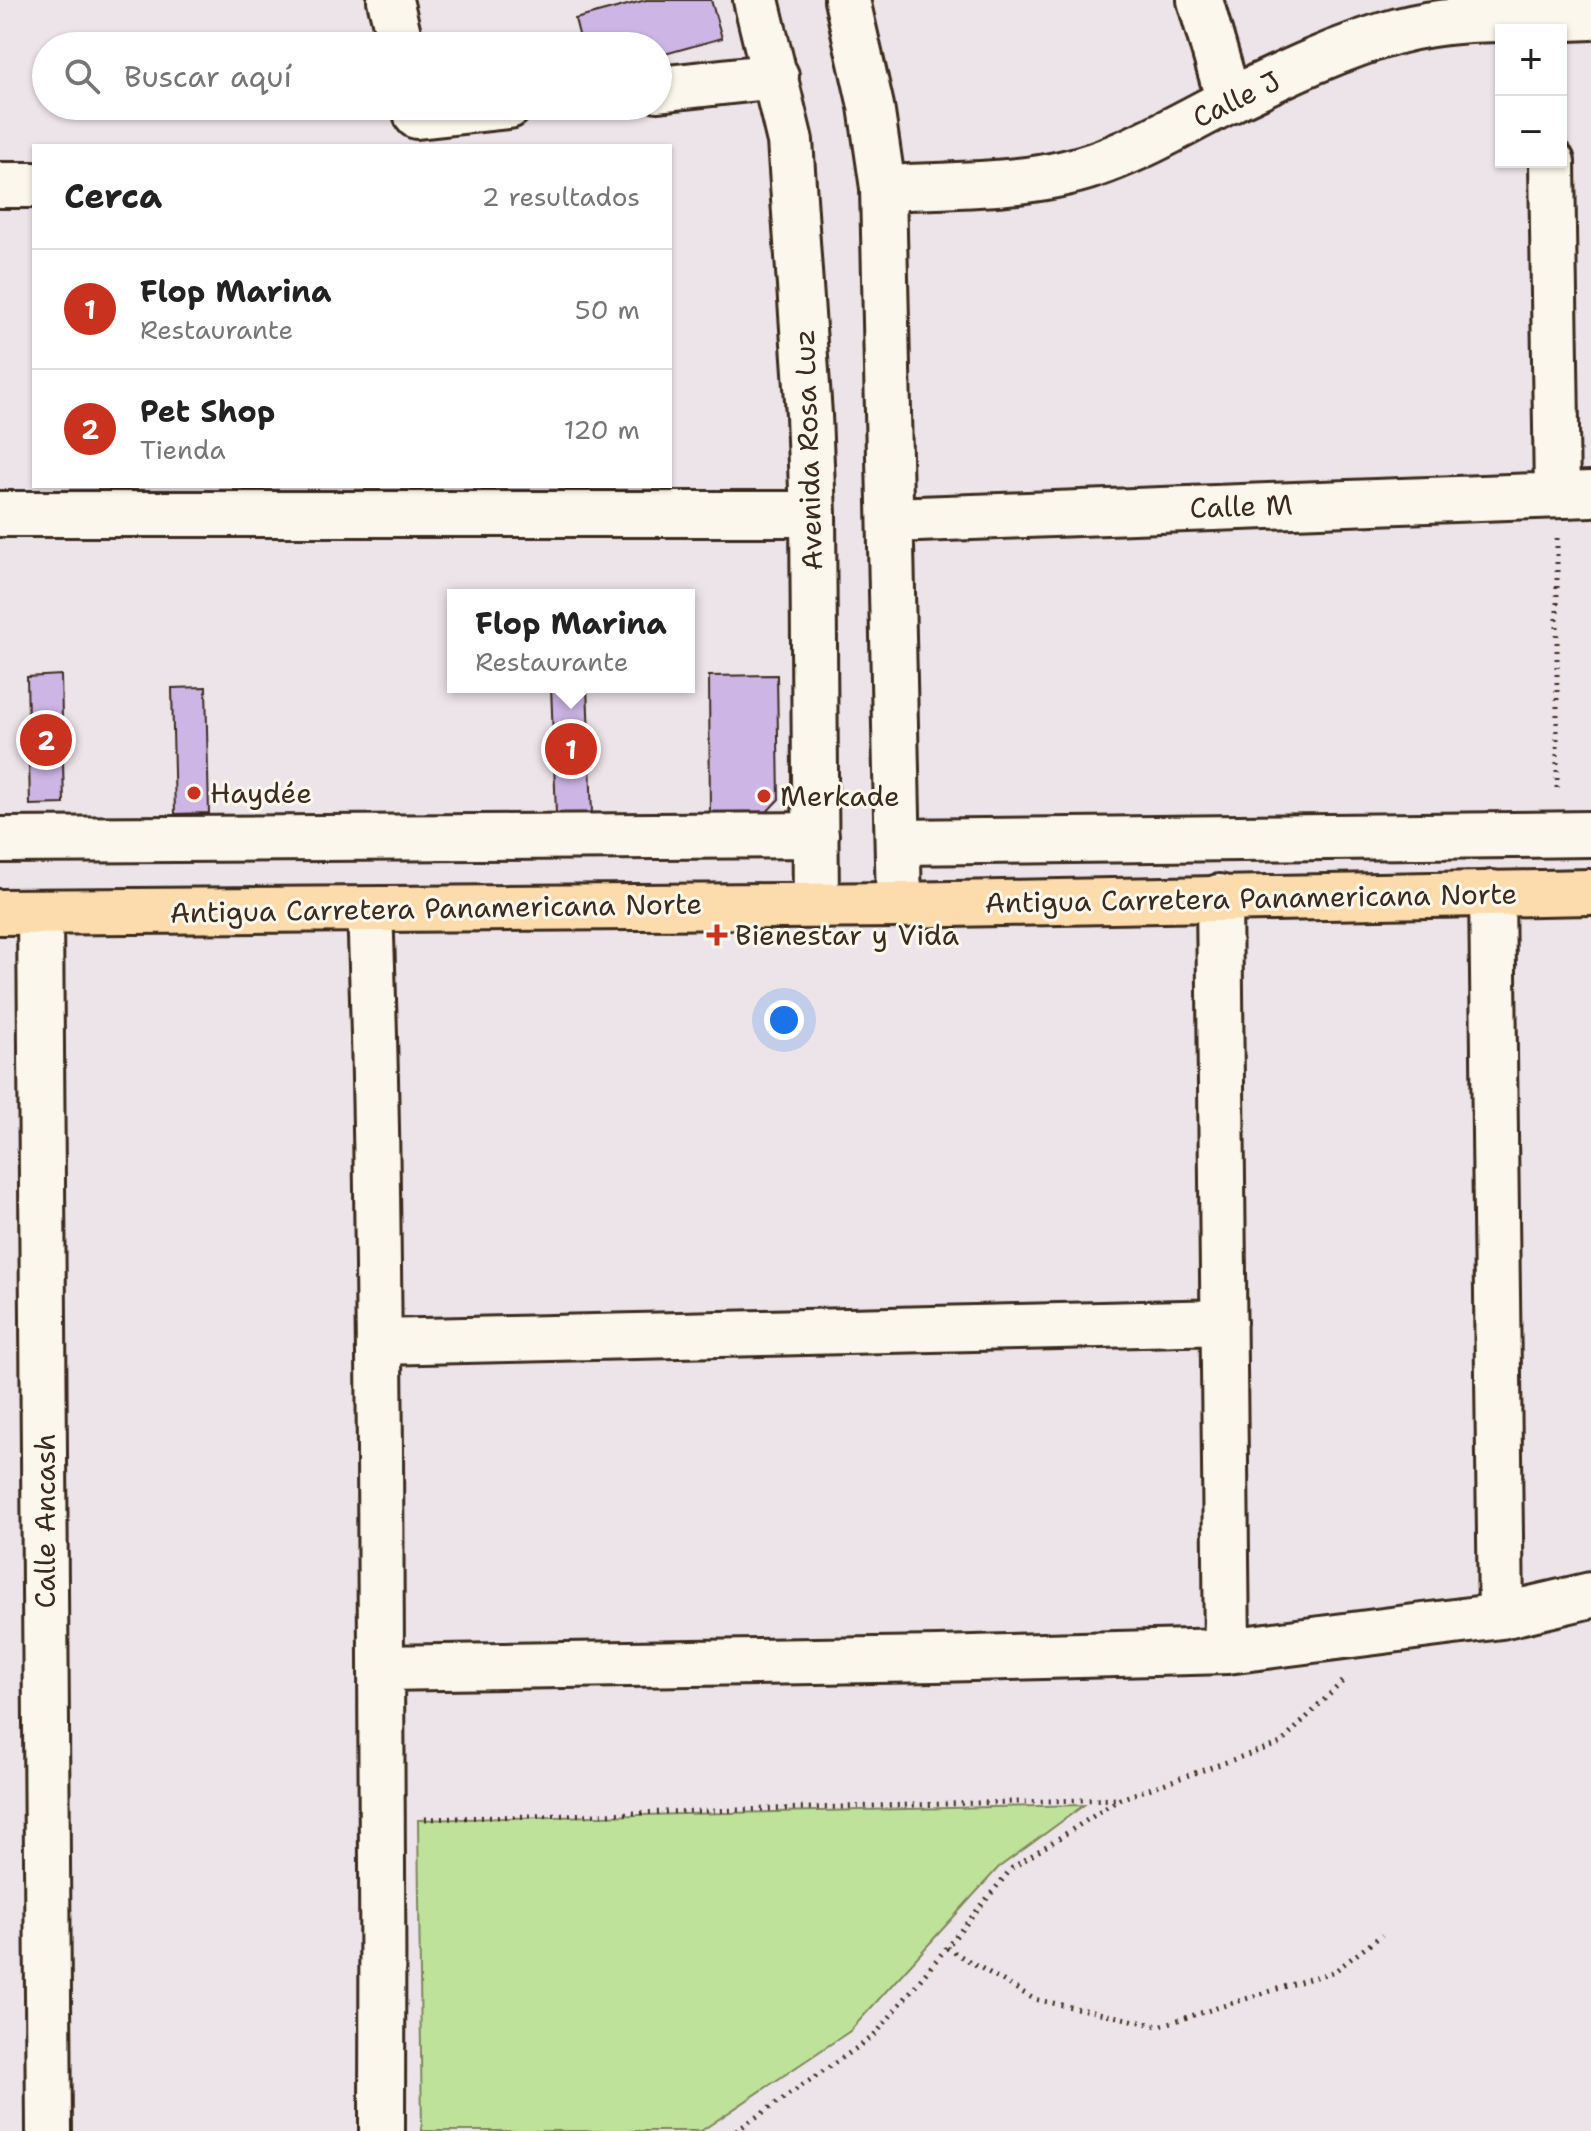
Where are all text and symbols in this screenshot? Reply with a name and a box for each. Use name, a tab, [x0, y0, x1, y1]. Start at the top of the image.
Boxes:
map controls	[1495, 24, 1567, 168]
button: +	[1495, 24, 1567, 96]
search box	[32, 32, 672, 120]
icon: search	[60, 54, 104, 98]
text: Buscar aquí	[124, 56, 292, 97]
street label: Calle J	[1186, 62, 1286, 136]
button: −	[1495, 96, 1567, 168]
text: Cerca	[64, 173, 162, 219]
text: 2 resultados	[481, 179, 640, 214]
text: Flop Marina	[140, 271, 331, 312]
text: 1	[84, 292, 96, 327]
text: 50 m	[575, 292, 640, 327]
text: Restaurante	[140, 312, 293, 347]
street label: Avenida Rosa Luz	[785, 329, 831, 571]
text: Pet Shop	[140, 391, 275, 432]
text: 2	[81, 412, 99, 447]
text: 120 m	[564, 412, 640, 447]
text: Tienda	[140, 432, 226, 467]
street label: Calle M	[1189, 485, 1293, 527]
popup	[447, 589, 695, 693]
text: Flop Marina	[475, 603, 667, 644]
text: Restaurante	[475, 644, 628, 679]
pin: 2	[20, 710, 72, 770]
pin: 1	[545, 719, 597, 779]
place label: Haydée	[210, 774, 312, 812]
place label: Merkade	[780, 777, 900, 815]
marker: Haydée	[185, 784, 203, 802]
marker: Merkade	[755, 787, 773, 805]
street label: Antigua Carretera Panamericana Norte	[984, 874, 1518, 922]
street label: Antigua Carretera Panamericana Norte	[169, 884, 703, 932]
place label: Bienestar y Vida	[735, 916, 959, 954]
marker: Bienestar y Vida	[706, 924, 728, 946]
your location	[764, 1000, 804, 1040]
street label: Calle Ancash	[26, 1433, 64, 1609]

